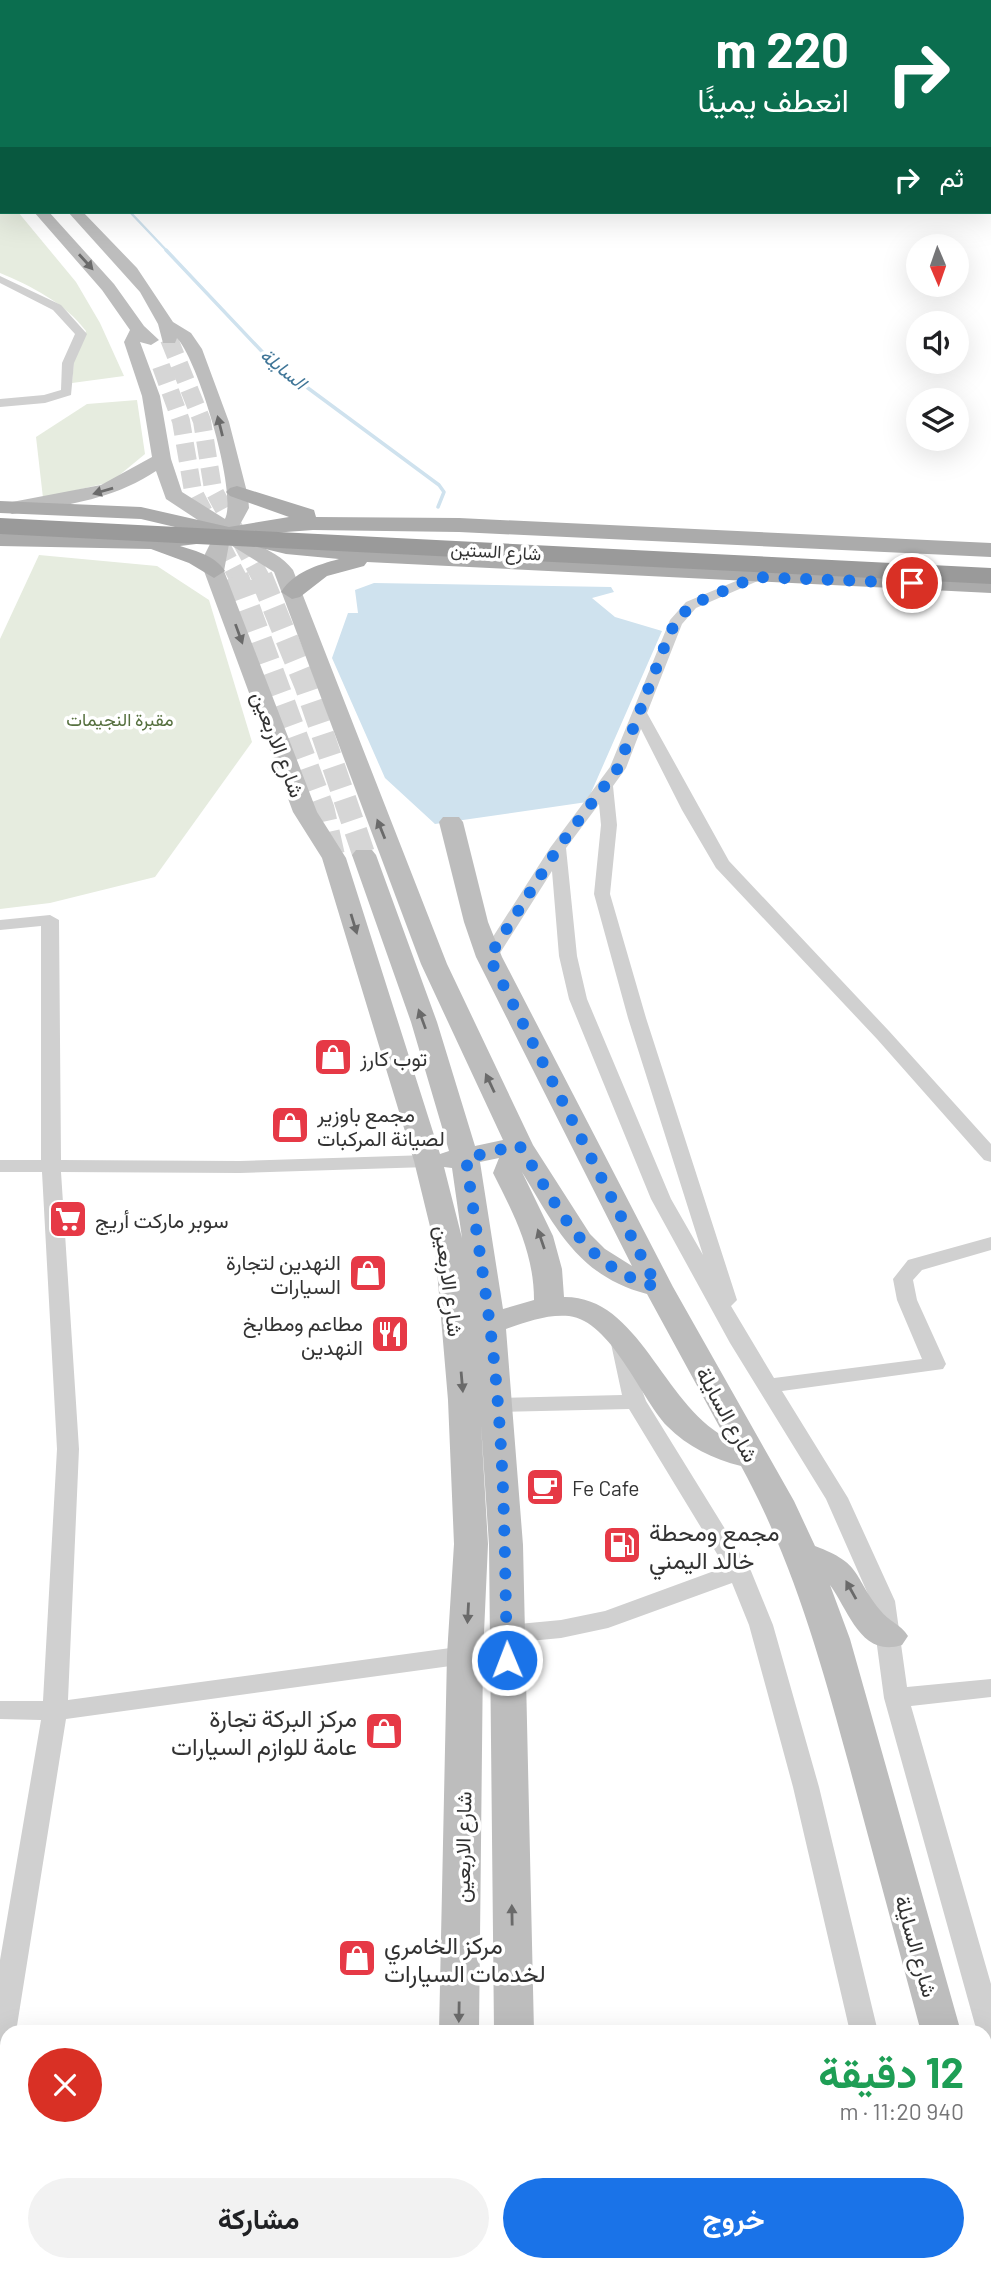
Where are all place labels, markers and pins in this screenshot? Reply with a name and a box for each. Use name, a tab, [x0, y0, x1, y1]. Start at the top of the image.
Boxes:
pin	[882, 553, 942, 613]
shop icon: توب كارز	[312, 1036, 354, 1078]
place label: توب كارز	[359, 1045, 427, 1072]
place label: مجمع باوزير لصيانة المركبات	[316, 1101, 445, 1152]
shop icon: مجمع باوزير لصيانة المركبات	[269, 1104, 311, 1146]
supermarket icon: سوبر ماركت أريج	[47, 1198, 89, 1240]
place label: سوبر ماركت أريج	[95, 1207, 229, 1235]
place label: النهدين لتجارة السيارات	[226, 1249, 341, 1300]
shop icon: النهدين لتجارة السيارات	[347, 1252, 389, 1294]
place label: مطاعم ومطابخ النهدين	[243, 1310, 363, 1361]
restaurant icon: مطاعم ومطابخ النهدين	[369, 1313, 411, 1355]
cafe icon: Fe Cafe	[524, 1466, 566, 1508]
place label: Fe Cafe	[572, 1475, 639, 1500]
place label: مجمع ومحطة خالد اليمني	[649, 1517, 780, 1580]
fuel station icon: مجمع ومحطة خالد اليمني	[601, 1524, 643, 1566]
place label: مركز البركة تجارة عامة للوازم السيارات	[171, 1703, 357, 1763]
shop icon: مركز البركة تجارة عامة للوازم السيارات	[363, 1710, 405, 1752]
place label: مركز الخامري لخدمات السيارات	[384, 1930, 546, 1989]
shop icon: مركز الخامري لخدمات السيارات	[336, 1937, 378, 1979]

